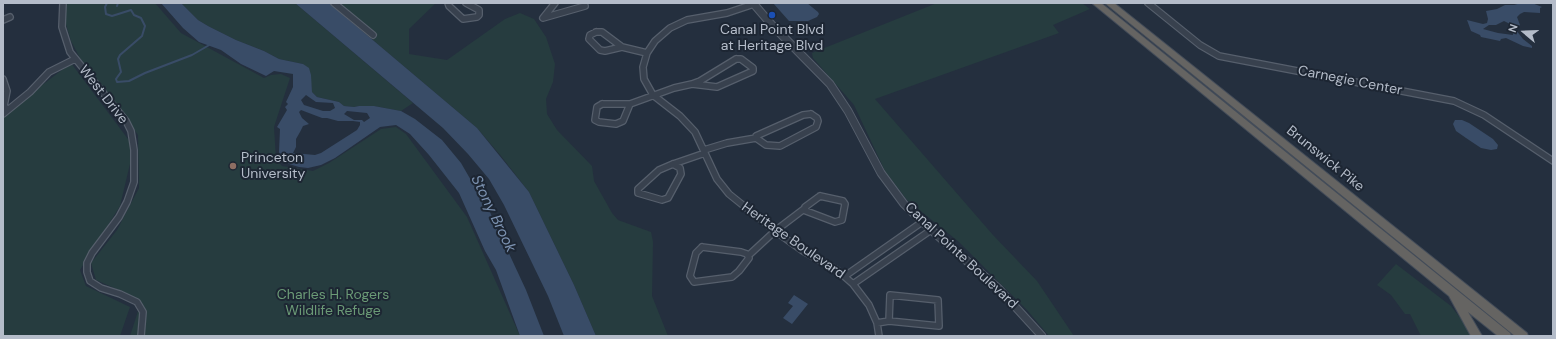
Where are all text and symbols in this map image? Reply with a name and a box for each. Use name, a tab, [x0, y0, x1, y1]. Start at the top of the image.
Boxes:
marker: Canal Point Blvd at Heritage Blvd	[767, 10, 777, 20]
north arrow	[1504, 12, 1544, 52]
place label: Canal Point Blvd at Heritage Blvd	[720, 22, 824, 54]
text: N	[1505, 22, 1521, 34]
street label: West Drive	[75, 62, 131, 128]
street label: Carnegie Center	[1296, 63, 1404, 99]
street label: Brunswick Pike	[1283, 122, 1367, 196]
place label: Princeton University	[241, 150, 305, 182]
marker: Princeton University	[228, 161, 238, 171]
water label: Stony Brook	[466, 172, 520, 256]
street label: Heritage Boulevard	[738, 199, 848, 283]
street label: Canal Pointe Boulevard	[901, 199, 1021, 313]
park label: Charles H. Rogers Wildlife Refuge	[277, 287, 389, 320]

